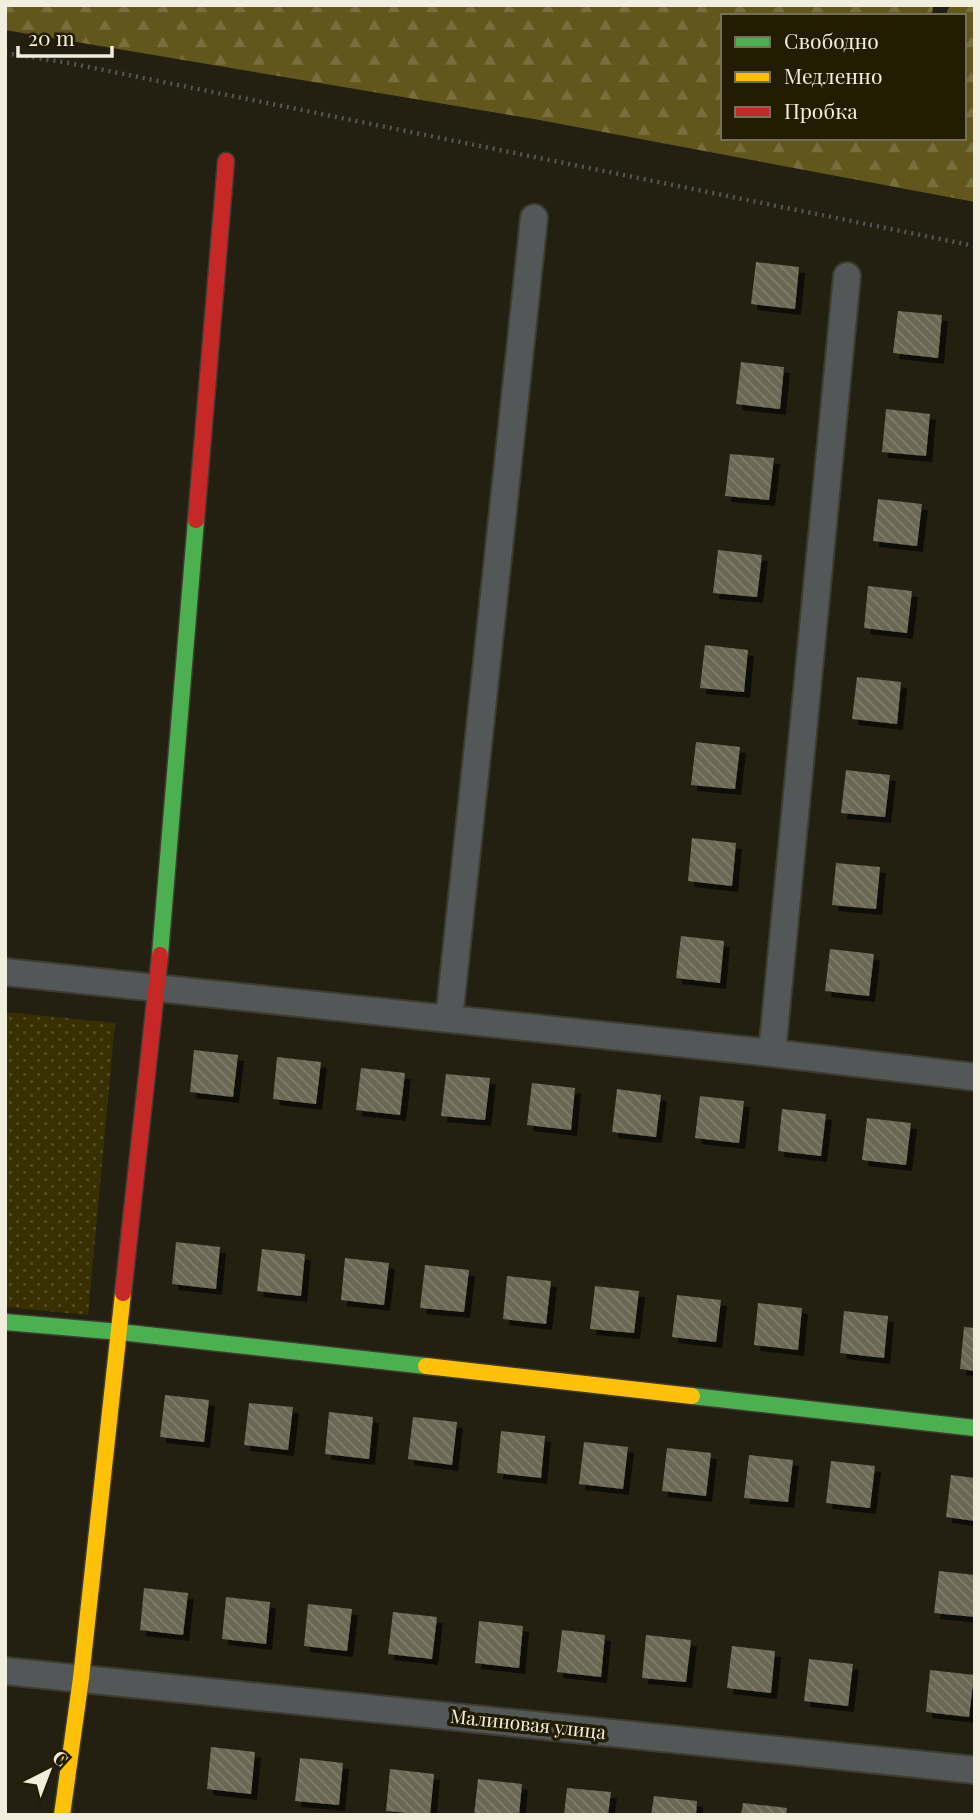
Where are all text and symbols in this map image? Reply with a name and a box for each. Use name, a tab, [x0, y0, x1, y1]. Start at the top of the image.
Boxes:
scale bar	[18, 14, 112, 58]
legend	[721, 14, 966, 140]
text: 20 m	[28, 23, 75, 51]
text: Свободно	[784, 26, 879, 54]
text: Медленно	[784, 61, 882, 89]
text: Пробка	[784, 96, 858, 124]
street label: Малиновая улица	[449, 1702, 608, 1744]
north arrow	[14, 1736, 84, 1806]
text: С	[47, 1743, 75, 1772]

